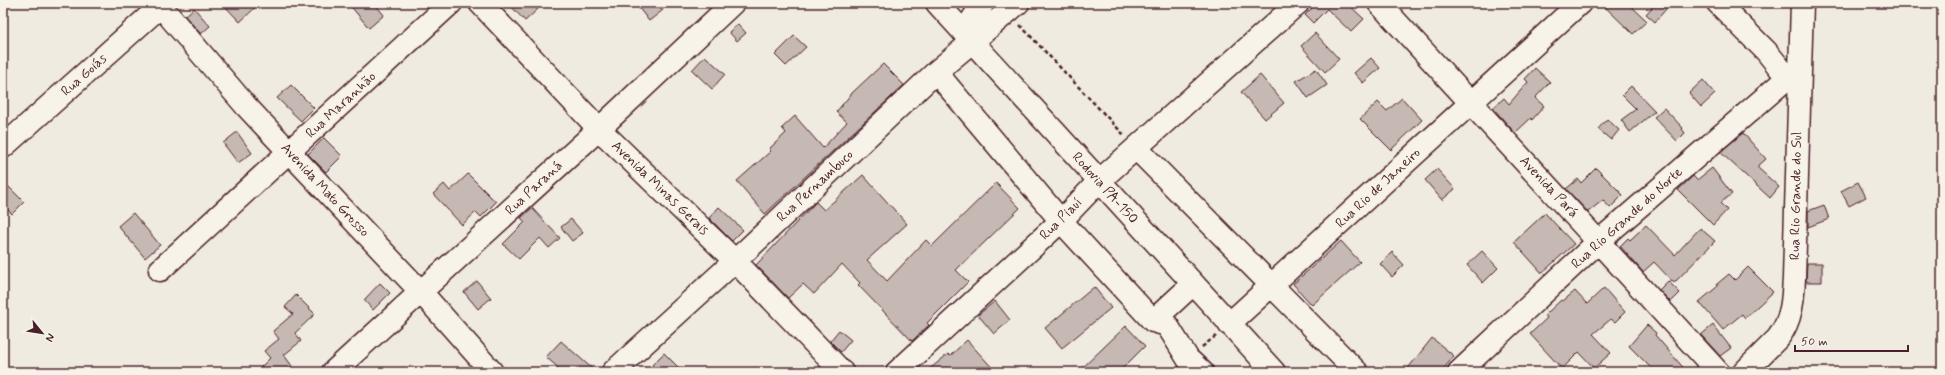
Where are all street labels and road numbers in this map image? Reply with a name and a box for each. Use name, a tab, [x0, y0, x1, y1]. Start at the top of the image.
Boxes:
street label: Rua Goiás	[57, 50, 111, 100]
street label: Rua Maranhão	[302, 68, 380, 142]
street label: Rua Rio Grande do Sul	[1786, 132, 1806, 260]
street label: Avenida Minas Gerais	[608, 137, 713, 239]
street label: Avenida Mato Grosso	[277, 139, 373, 241]
street label: Rua Rio de Janeiro	[1332, 144, 1424, 232]
street label: Rua Pernambuco	[773, 146, 857, 226]
street label: Rodovia PA-150	[1068, 148, 1142, 228]
street label: Avenida Pará	[1516, 152, 1582, 222]
street label: Rua Paraná	[501, 157, 567, 219]
street label: Rua Rio Grande do Norte	[1567, 163, 1687, 273]
street label: Rua Piauí	[1036, 194, 1086, 244]

